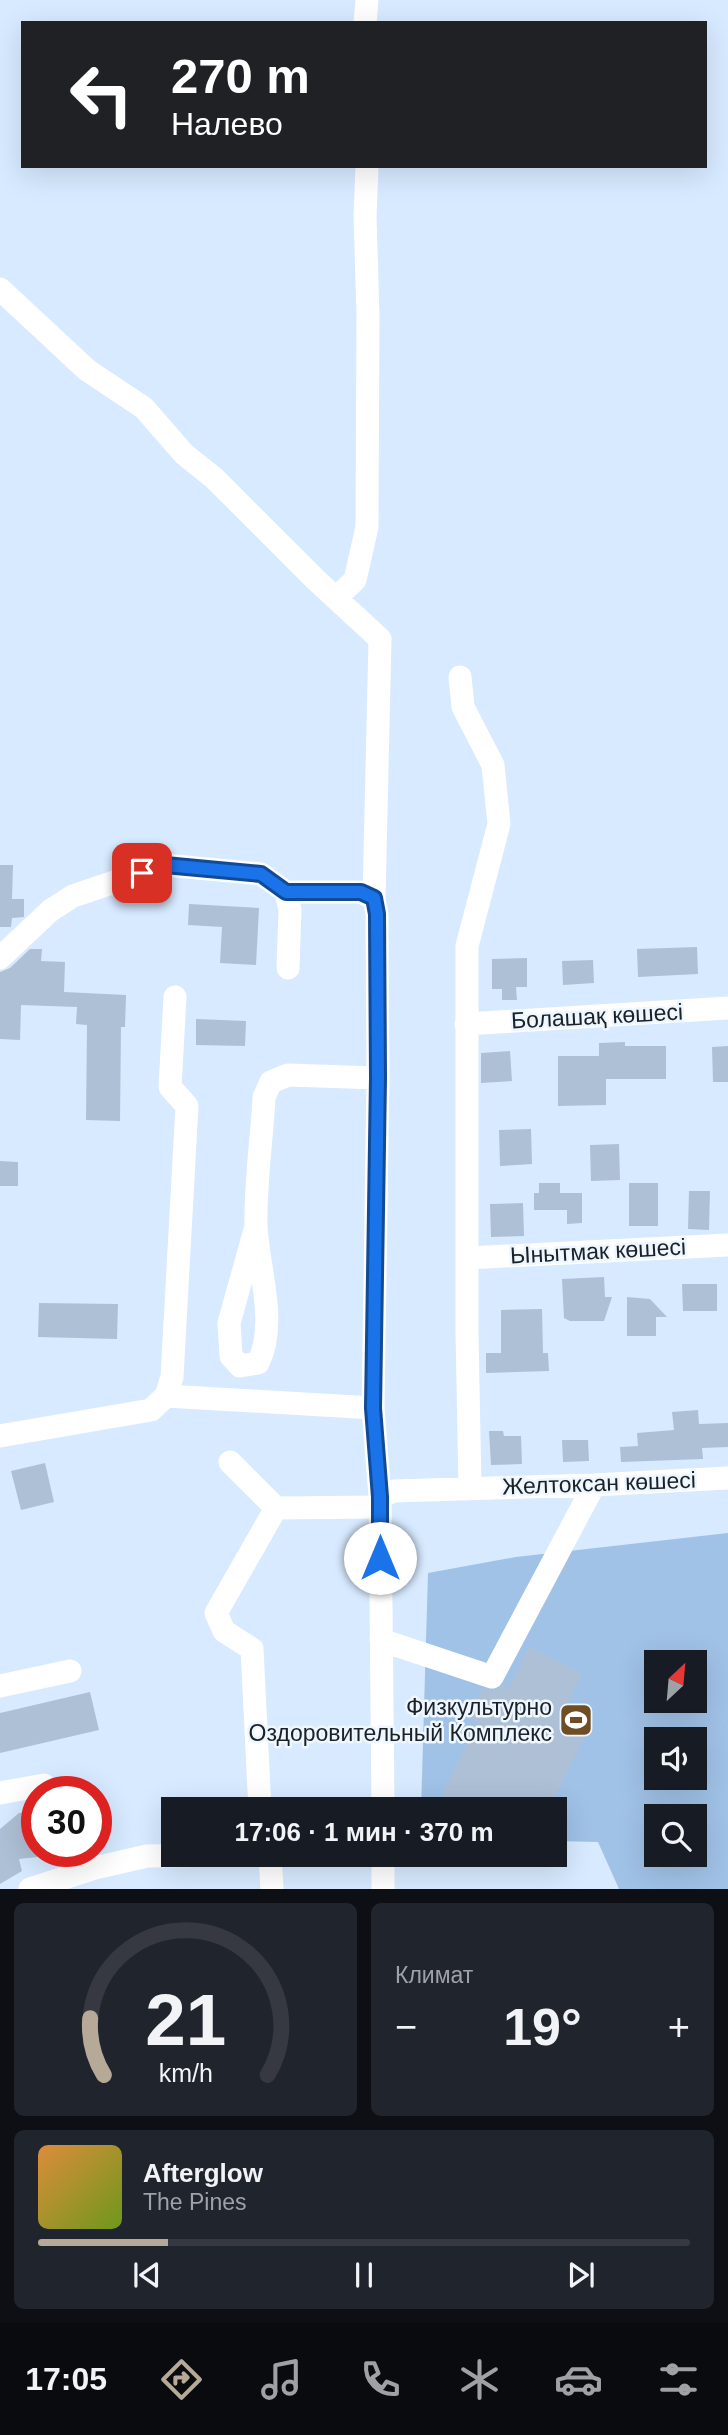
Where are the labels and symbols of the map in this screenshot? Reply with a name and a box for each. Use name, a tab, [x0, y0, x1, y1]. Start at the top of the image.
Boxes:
pin	[112, 843, 172, 903]
street label: Болашақ көшесі	[510, 999, 684, 1033]
street label: Ынытмак көшесі	[509, 1233, 687, 1269]
street label: Желтоксан көшесі	[502, 1467, 696, 1499]
position arrow	[343, 1521, 417, 1595]
north arrow	[644, 1650, 707, 1713]
place label: Физкультурно Оздоровительный Комплекс	[249, 1694, 552, 1746]
sports icon: Физкультурно Оздоровительный Комплекс	[557, 1701, 595, 1739]
speed limit sign: 30	[21, 1776, 112, 1867]

